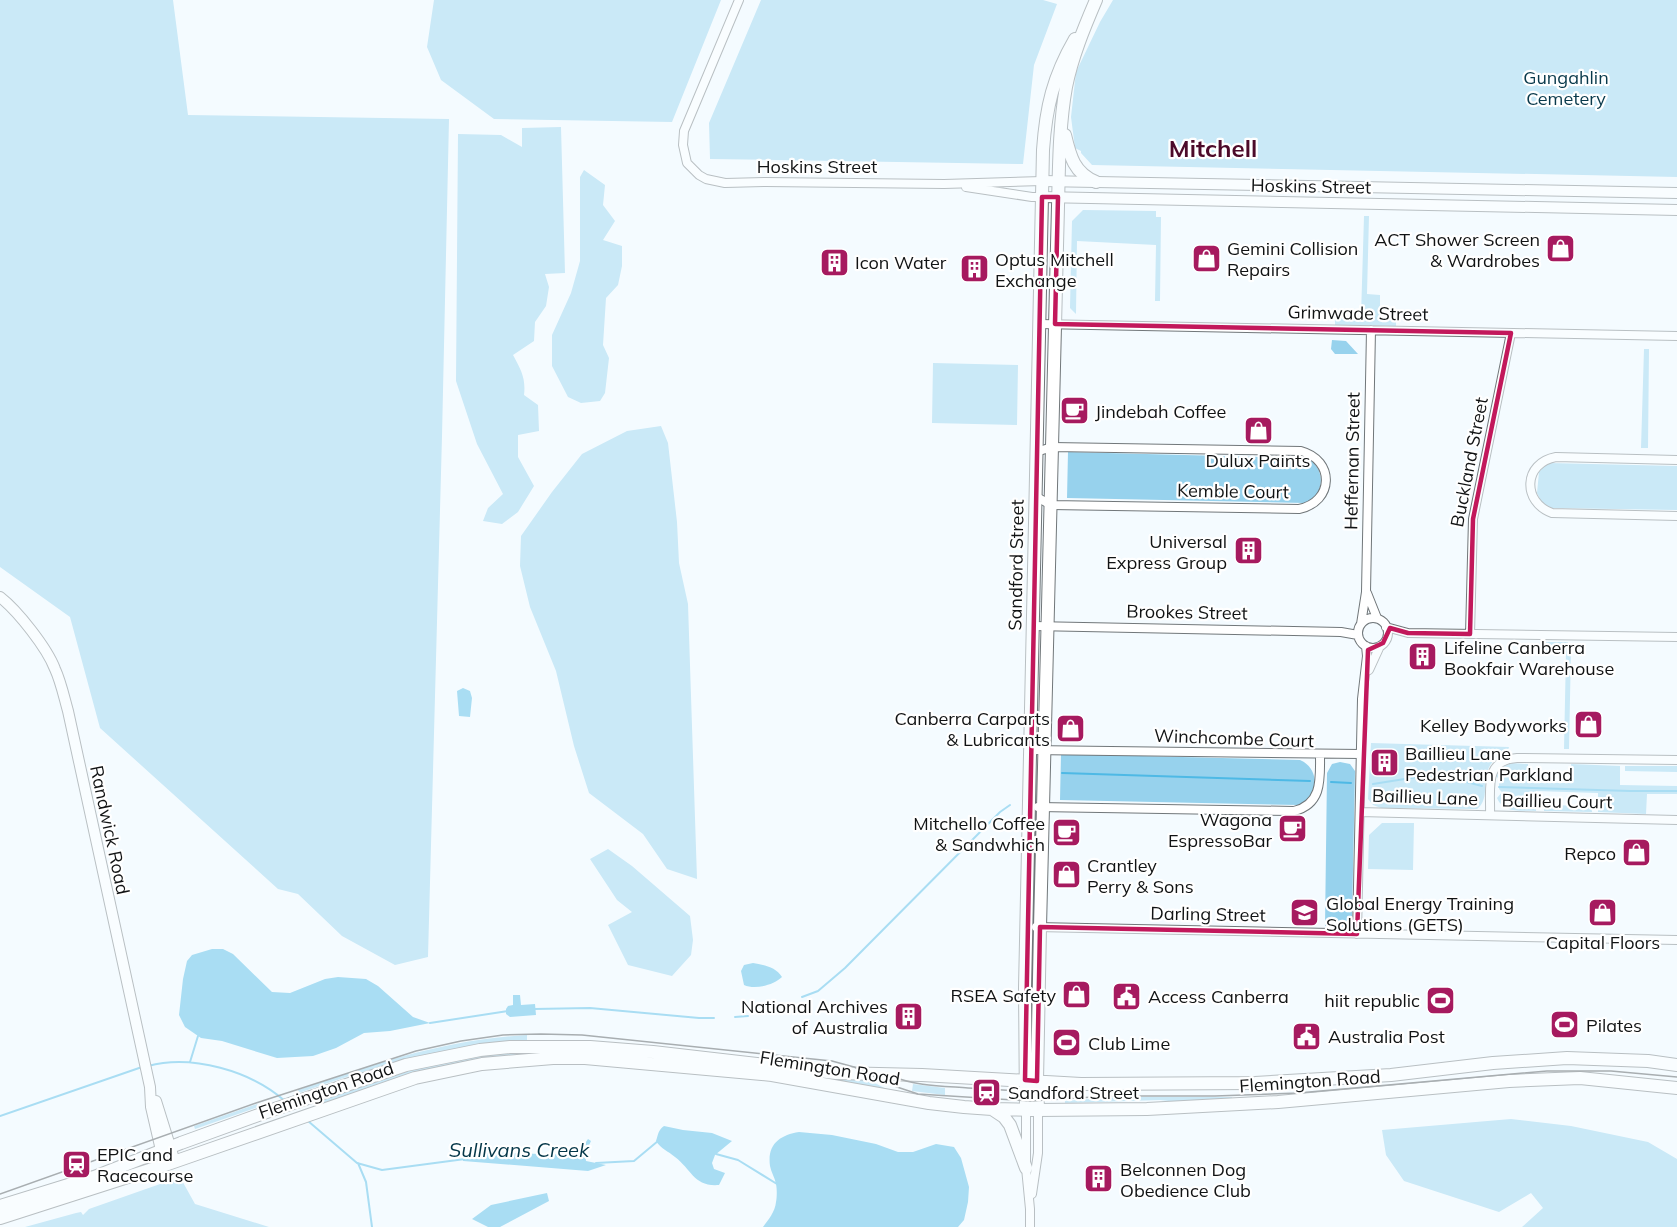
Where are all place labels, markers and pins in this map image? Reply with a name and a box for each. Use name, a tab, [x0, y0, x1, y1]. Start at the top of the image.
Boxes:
place label: ACT Shower Screen & Wardrobes	[1374, 228, 1540, 272]
shop icon: ACT Shower Screen & Wardrobes	[1545, 233, 1577, 265]
place label: Gemini Collision Repairs	[1227, 237, 1358, 281]
shop icon: Gemini Collision Repairs	[1190, 242, 1222, 274]
building icon: Icon Water	[818, 246, 850, 278]
place label: Optus Mitchell Exchange	[995, 248, 1114, 292]
place label: Icon Water	[855, 251, 947, 274]
building icon: Optus Mitchell Exchange	[958, 253, 990, 285]
cafe icon: Jindebah Coffee	[1058, 395, 1090, 427]
place label: Jindebah Coffee	[1095, 400, 1226, 423]
shop icon: Dulux Paints	[1242, 415, 1274, 447]
place label: Dulux Paints	[1206, 449, 1311, 472]
place label: Universal Express Group	[1106, 530, 1227, 574]
building icon: Universal Express Group	[1232, 535, 1264, 567]
place label: Lifeline Canberra Bookfair Warehouse	[1444, 636, 1614, 680]
building icon: Lifeline Canberra Bookfair Warehouse	[1407, 641, 1439, 673]
place label: Canberra Carparts & Lubricants	[894, 707, 1050, 751]
shop icon: Kelley Bodyworks	[1572, 709, 1604, 741]
shop icon: Canberra Carparts & Lubricants	[1055, 712, 1087, 744]
place label: Kelley Bodyworks	[1420, 714, 1567, 737]
place label: Baillieu Lane Pedestrian Parkland	[1405, 742, 1573, 786]
building icon: Baillieu Lane Pedestrian Parkland	[1368, 747, 1400, 779]
place label: Wagona EspressoBar	[1168, 808, 1272, 852]
place label: Mitchello Coffee & Sandwhich	[913, 812, 1045, 856]
cafe icon: Wagona EspressoBar	[1277, 813, 1309, 845]
cafe icon: Mitchello Coffee & Sandwhich	[1050, 817, 1082, 849]
shop icon: Repco	[1621, 837, 1653, 869]
place label: Repco	[1564, 842, 1616, 865]
place label: Crantley Perry & Sons	[1087, 854, 1194, 898]
shop icon: Crantley Perry & Sons	[1050, 859, 1082, 891]
place label: Global Energy Training Solutions (GETS)	[1326, 892, 1514, 936]
school or university icon: Global Energy Training Solutions (GETS)	[1289, 897, 1321, 929]
shop icon: Capital Floors	[1587, 897, 1619, 929]
place label: Capital Floors	[1546, 931, 1660, 954]
shop icon: RSEA Safety	[1061, 979, 1093, 1011]
public building icon: Access Canberra	[1111, 980, 1143, 1012]
place label: RSEA Safety	[950, 984, 1056, 1007]
sports icon: hiit republic	[1425, 984, 1457, 1016]
place label: Access Canberra	[1148, 985, 1289, 1008]
place label: hiit republic	[1324, 989, 1420, 1012]
place label: National Archives of Australia	[741, 995, 888, 1039]
building icon: National Archives of Australia	[893, 1000, 925, 1032]
sports icon: Pilates	[1549, 1009, 1581, 1041]
place label: Pilates	[1586, 1014, 1642, 1037]
public building icon: Australia Post	[1291, 1020, 1323, 1052]
place label: Australia Post	[1328, 1025, 1445, 1048]
sports icon: Club Lime	[1051, 1027, 1083, 1059]
place label: Club Lime	[1088, 1032, 1170, 1055]
station icon: Sandford Street	[971, 1076, 1003, 1108]
place label: Sandford Street	[1008, 1081, 1139, 1104]
place label: EPIC and Racecourse	[97, 1143, 193, 1187]
station icon: EPIC and Racecourse	[60, 1148, 92, 1180]
place label: Belconnen Dog Obedience Club	[1120, 1158, 1251, 1202]
building icon: Belconnen Dog Obedience Club	[1083, 1163, 1115, 1195]

